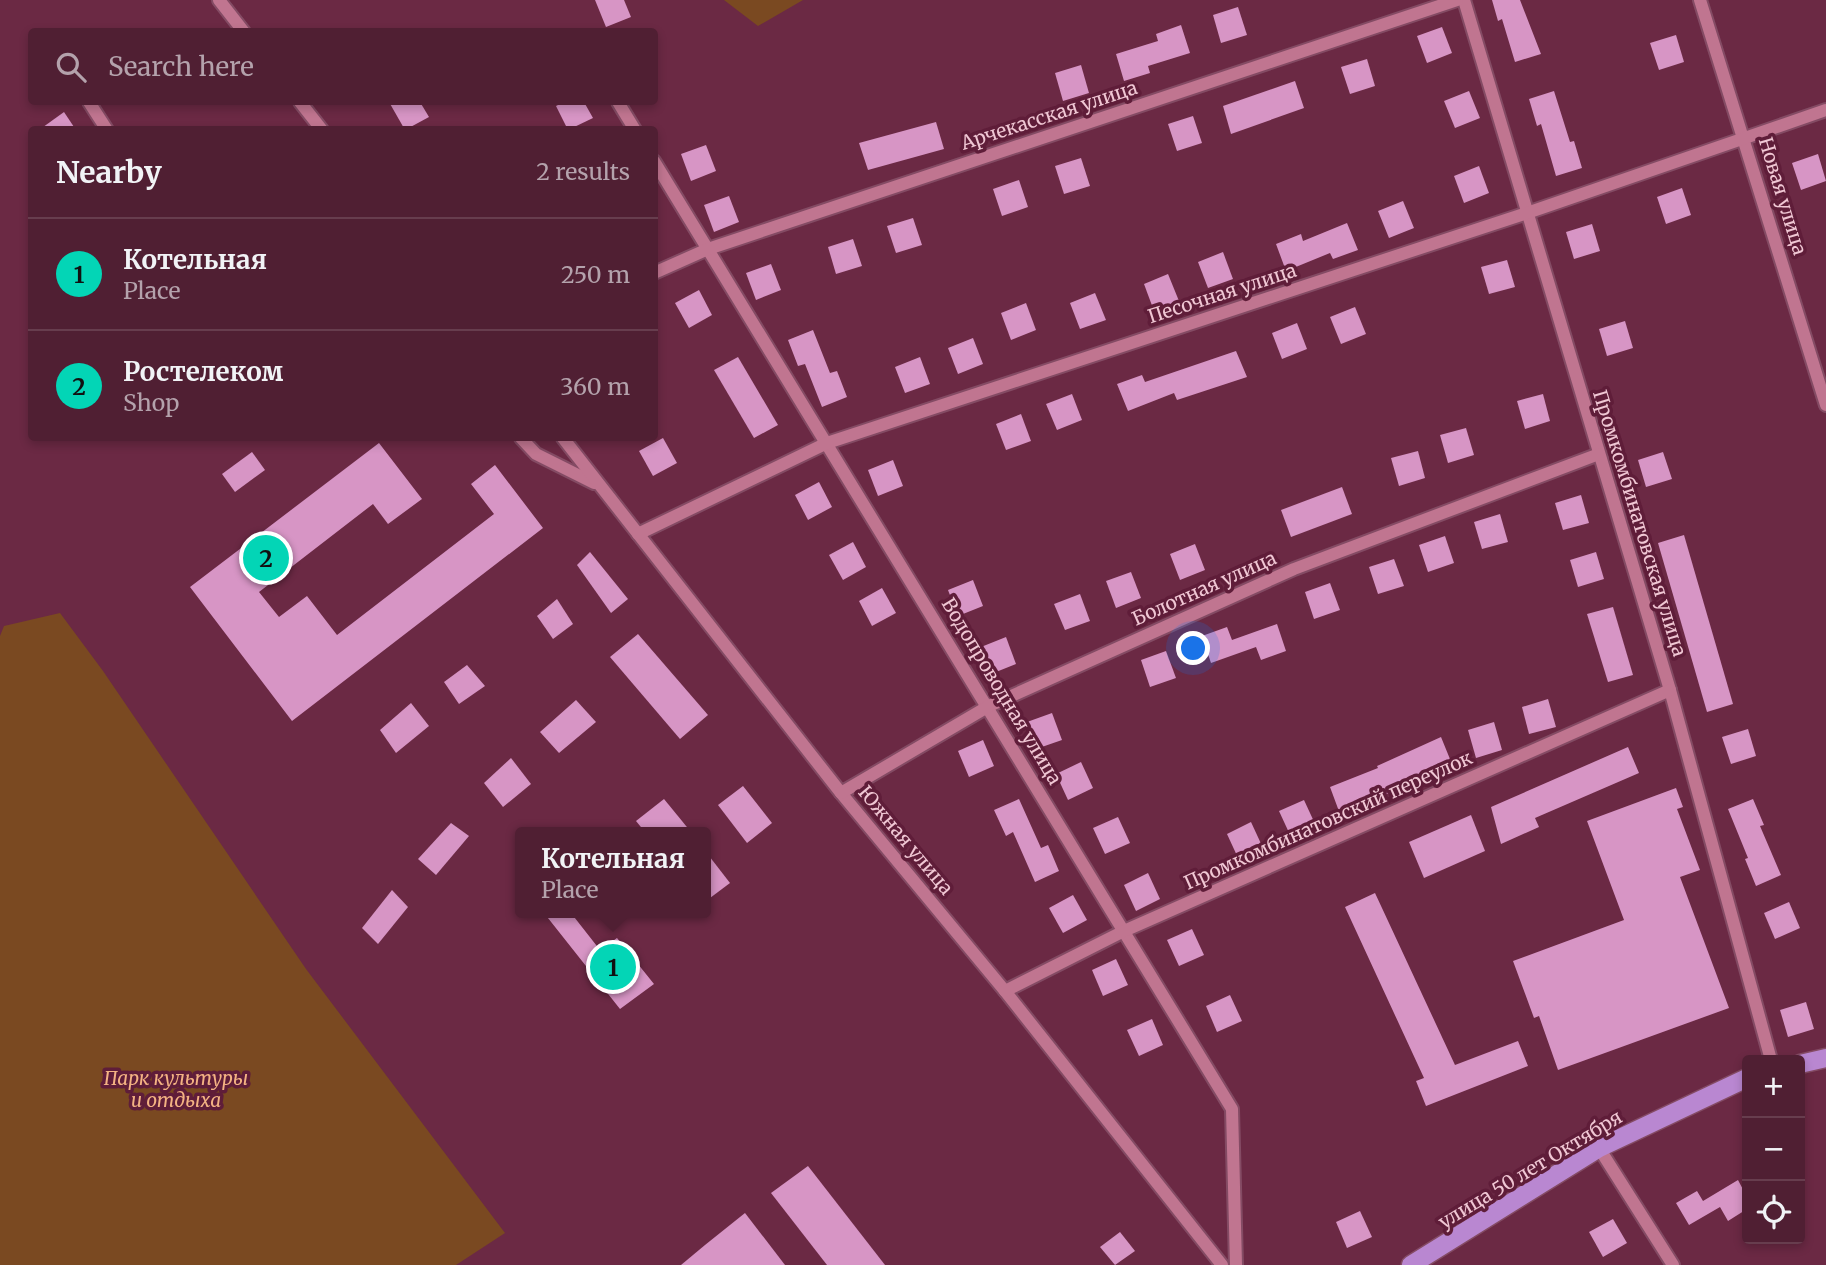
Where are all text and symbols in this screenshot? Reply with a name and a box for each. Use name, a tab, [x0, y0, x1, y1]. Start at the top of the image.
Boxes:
search box	[28, 28, 658, 105]
icon: search	[52, 48, 90, 86]
text: Search here	[108, 50, 254, 83]
street label: Арчекасская улица	[957, 75, 1140, 155]
street label: Новая улица	[1754, 134, 1812, 258]
text: Nearby	[56, 153, 162, 191]
text: 2 results	[536, 157, 630, 186]
text: Котельная	[123, 243, 267, 276]
street label: Песочная улица	[1145, 258, 1299, 328]
text: 1	[74, 260, 84, 289]
text: 250 m	[561, 260, 630, 289]
text: Place	[123, 276, 180, 305]
text: Ростелеком	[123, 355, 283, 388]
text: 2	[72, 372, 86, 401]
text: 360 m	[560, 372, 630, 401]
street label: Промкомбинатовская улица	[1588, 387, 1692, 659]
text: Shop	[123, 388, 179, 417]
pin: 2	[243, 532, 289, 584]
street label: Болотная улица	[1128, 545, 1280, 631]
street label: Водопроводная улица	[937, 593, 1067, 789]
your location	[1176, 631, 1210, 665]
street label: Промкомбинатовский переулок	[1180, 745, 1476, 895]
street label: Южная улица	[853, 781, 959, 899]
popup	[515, 827, 711, 918]
text: Котельная	[541, 842, 685, 875]
text: Place	[541, 875, 599, 904]
pin: 1	[590, 941, 636, 993]
map controls	[1742, 1055, 1805, 1244]
button: +	[1742, 1055, 1805, 1118]
park label: Парк культуры и отдыха	[104, 1066, 248, 1112]
street label: улица 50 лет Октября	[1434, 1105, 1626, 1233]
button: −	[1742, 1118, 1805, 1181]
button: locate	[1742, 1181, 1805, 1244]

